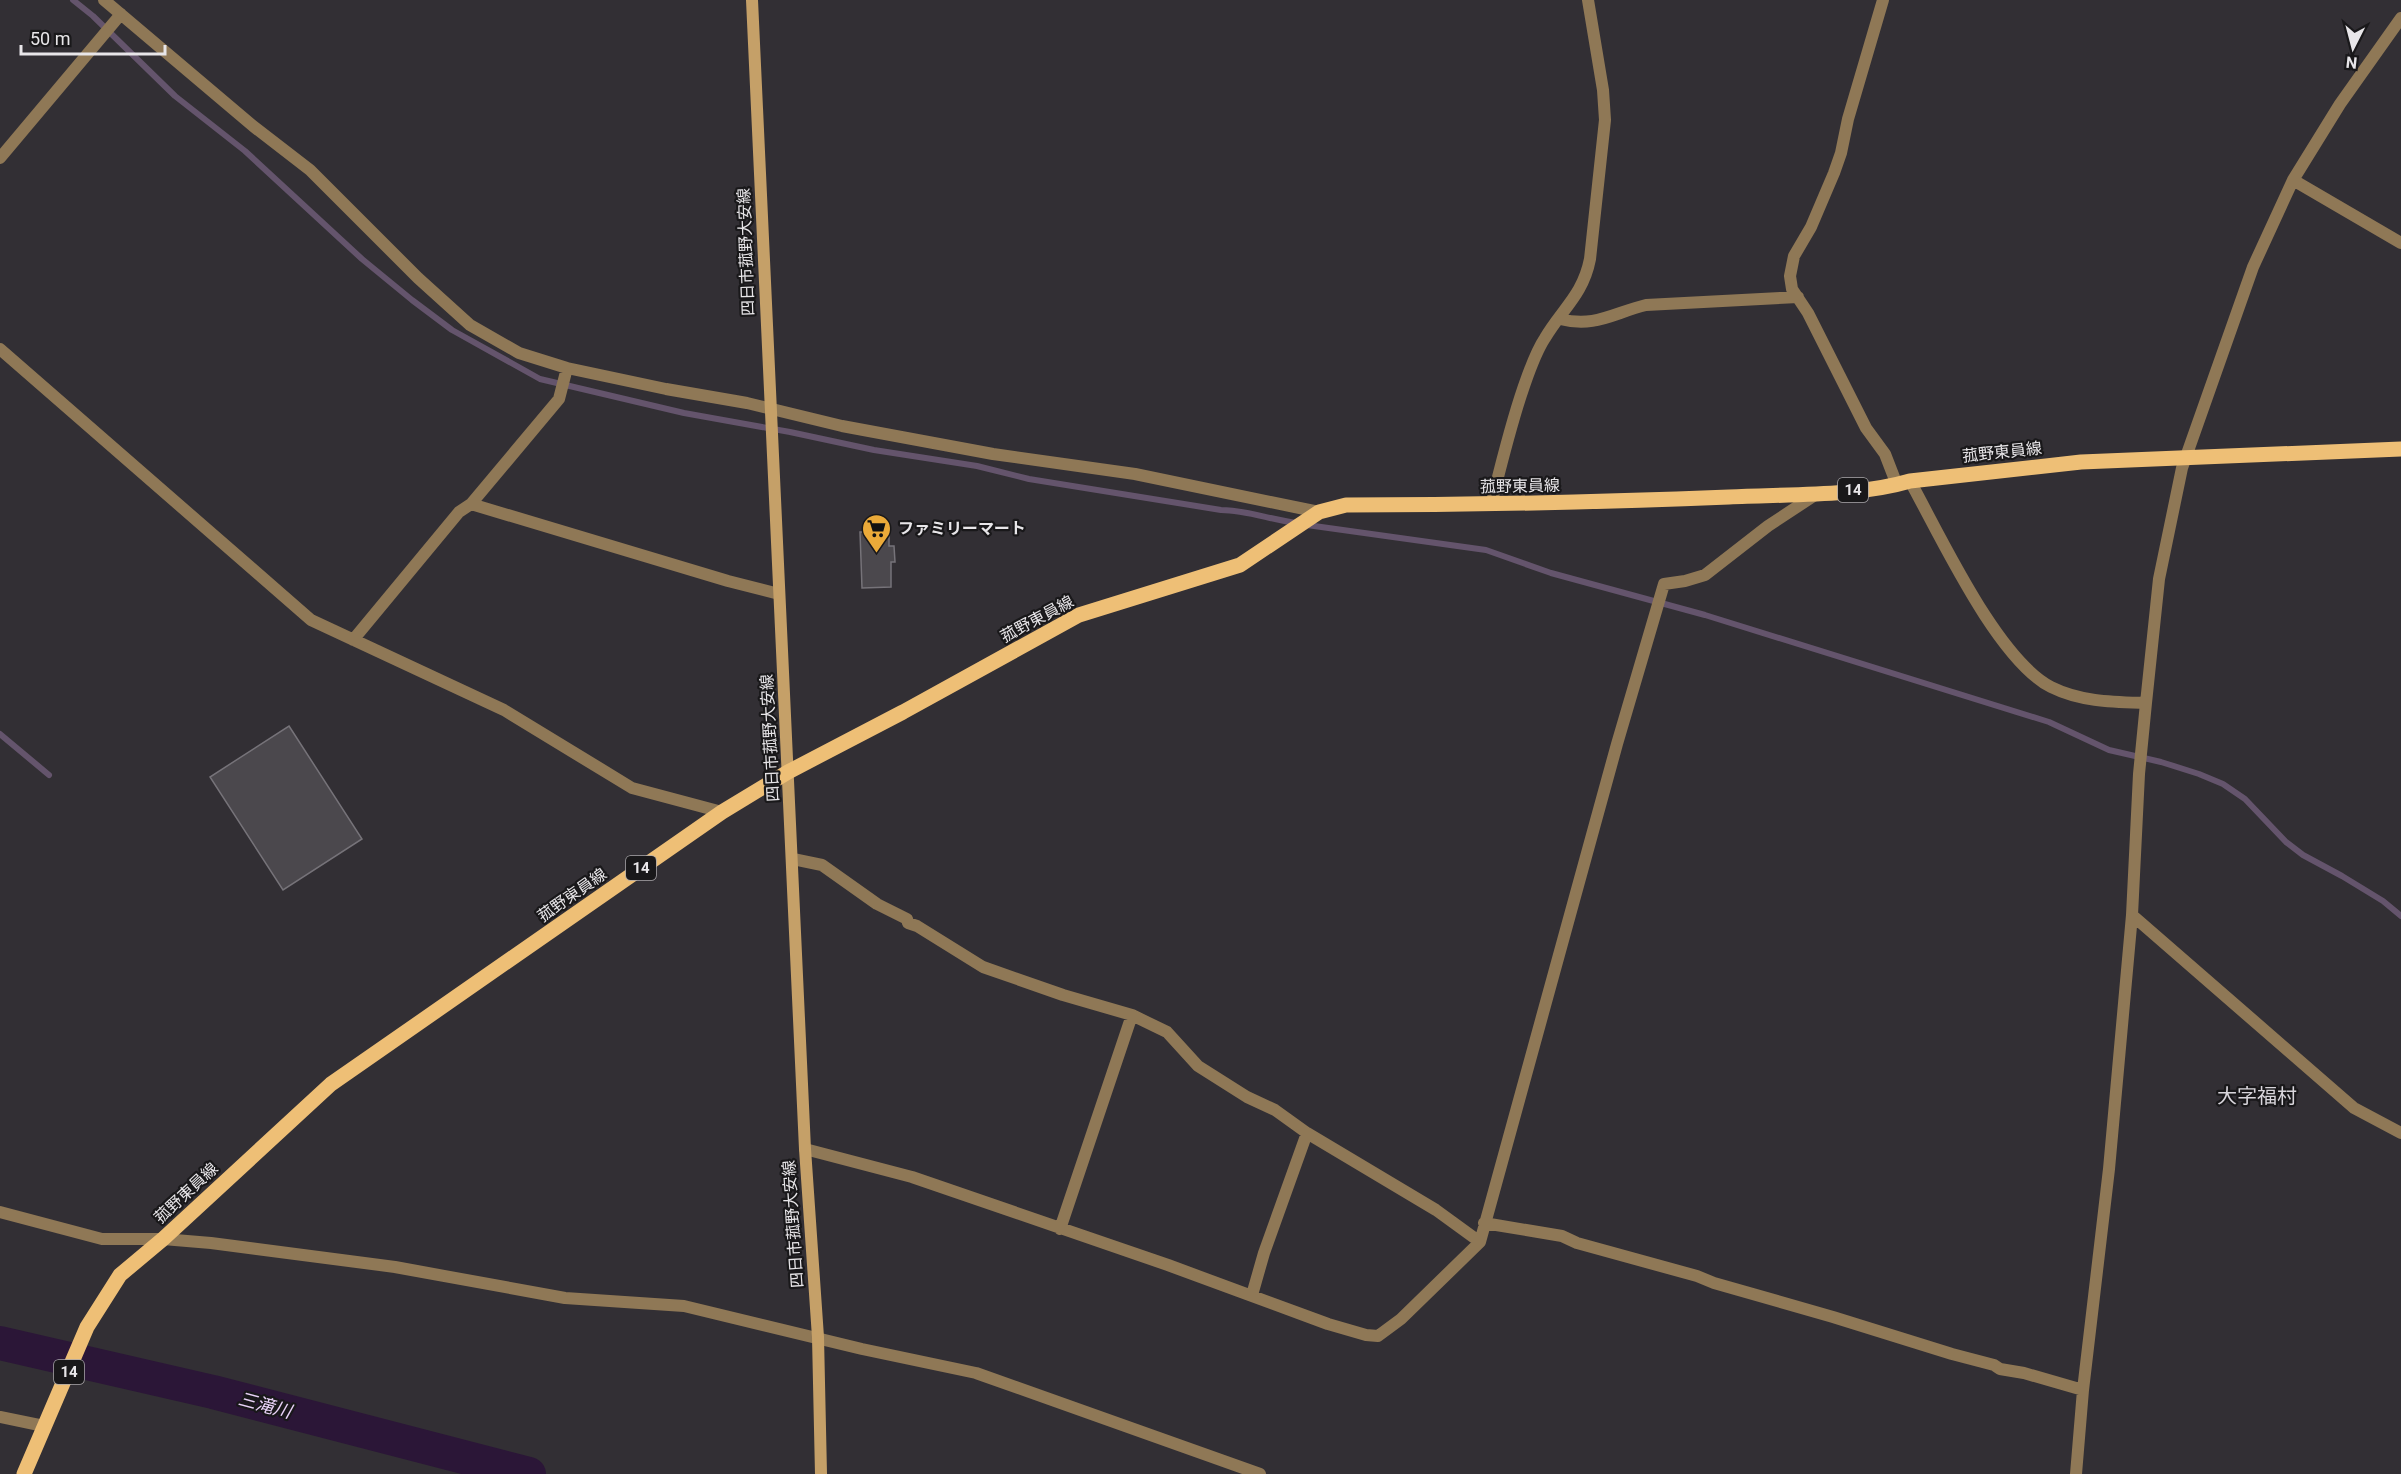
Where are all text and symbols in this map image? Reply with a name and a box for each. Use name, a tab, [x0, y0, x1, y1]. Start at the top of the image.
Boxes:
scale bar	[21, 18, 165, 56]
north arrow	[2323, 18, 2383, 78]
text: 50 m	[30, 28, 70, 49]
text: N	[2345, 52, 2358, 72]
street label: 四日市菰野大安線	[734, 188, 758, 316]
street label: 菰野東員線	[1961, 438, 2043, 466]
street label: 菰野東員線	[1480, 476, 1560, 496]
road number: 14	[1838, 478, 1868, 502]
supermarket icon: ファミリーマート	[861, 512, 893, 554]
place label: ファミリーマート	[898, 519, 1026, 538]
street label: 菰野東員線	[997, 592, 1077, 646]
street label: 四日市菰野大安線	[757, 674, 783, 802]
road number: 14	[626, 856, 656, 880]
street label: 菰野東員線	[534, 864, 610, 926]
district label: 大字福村	[2217, 1084, 2297, 1108]
street label: 菰野東員線	[150, 1159, 222, 1227]
street label: 四日市菰野大安線	[779, 1159, 807, 1289]
road number: 14	[54, 1360, 84, 1384]
water label: 三滝川	[236, 1388, 296, 1423]

